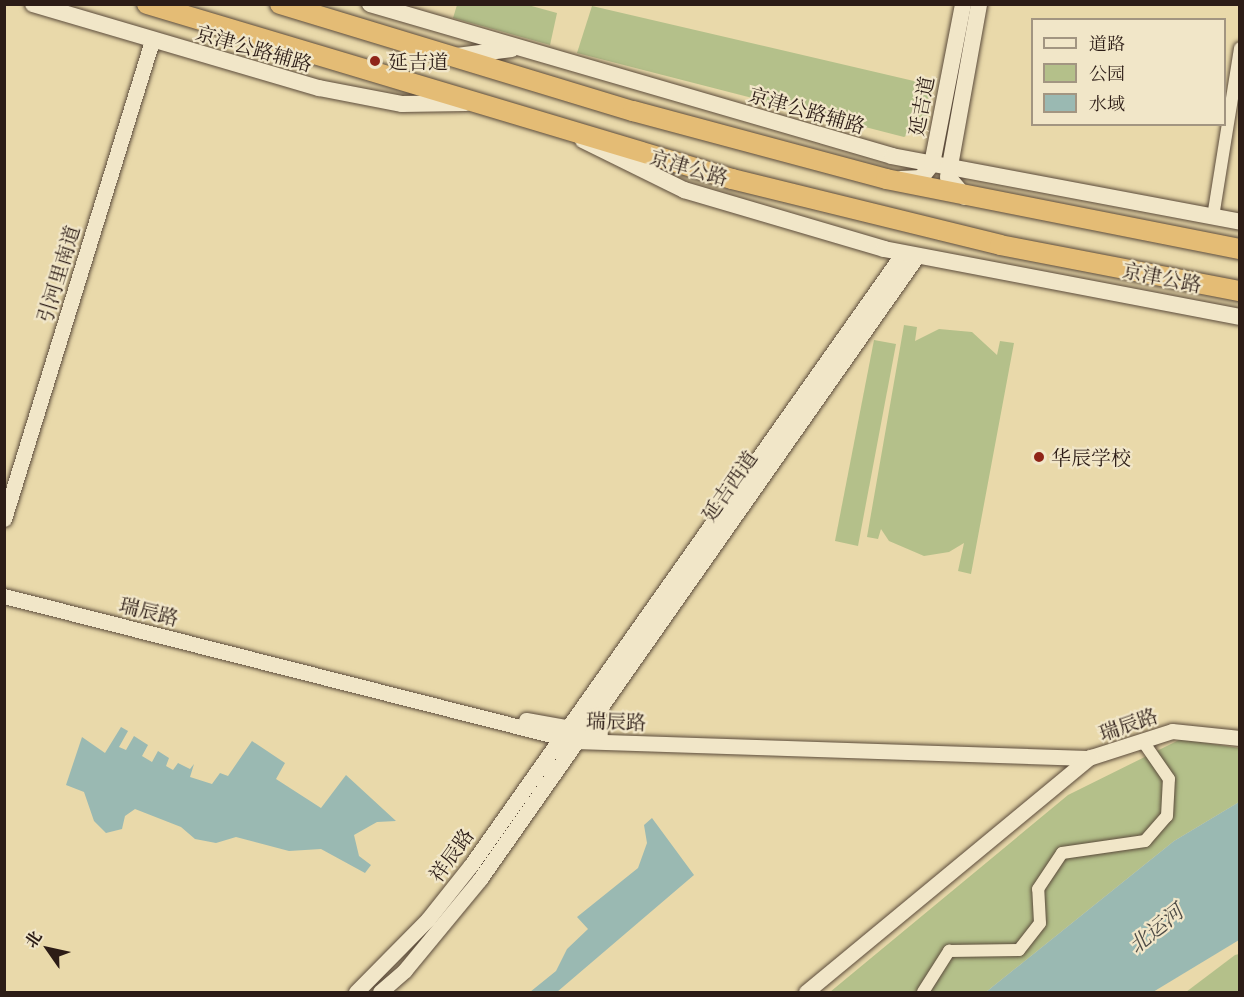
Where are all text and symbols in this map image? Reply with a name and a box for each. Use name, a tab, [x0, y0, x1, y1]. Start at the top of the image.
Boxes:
legend	[1031, 18, 1226, 126]
street label: 京津公路辅路	[193, 20, 315, 76]
text: 道路	[1089, 30, 1125, 57]
place label: 延吉道	[388, 49, 448, 73]
marker: 延吉道	[366, 52, 384, 70]
text: 公园	[1089, 60, 1125, 87]
street label: 延吉道	[903, 74, 939, 138]
street label: 京津公路辅路	[746, 82, 868, 138]
text: 水域	[1089, 90, 1125, 117]
street label: 京津公路	[647, 144, 731, 190]
street label: 引河里南道	[32, 223, 84, 325]
street label: 京津公路	[1120, 258, 1204, 296]
place label: 华辰学校	[1051, 445, 1131, 469]
street label: 延吉西道	[696, 446, 762, 526]
marker: 华辰学校	[1032, 450, 1046, 464]
street label: 瑞辰路	[117, 592, 181, 630]
street label: 瑞辰路	[1096, 703, 1160, 745]
street label: 瑞辰路	[586, 708, 646, 734]
street label: 祥辰路	[424, 824, 478, 886]
water label: 北运河	[1124, 899, 1188, 959]
north arrow	[18, 919, 78, 979]
text: 北	[19, 926, 47, 952]

